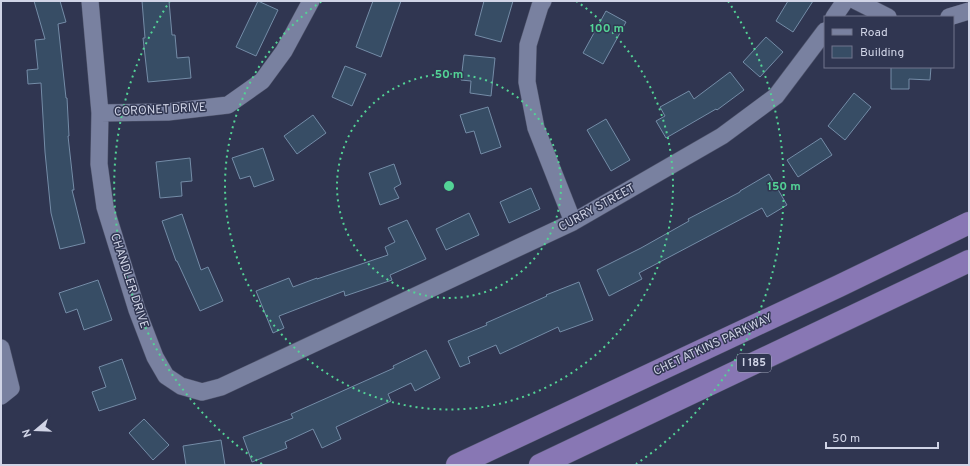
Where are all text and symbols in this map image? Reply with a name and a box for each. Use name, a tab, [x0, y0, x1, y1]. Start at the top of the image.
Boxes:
legend	[824, 16, 954, 68]
text: 100 m	[590, 21, 624, 37]
text: Road	[860, 25, 888, 41]
text: Building	[860, 45, 904, 61]
text: 50 m	[435, 67, 463, 83]
street label: CORONET DRIVE	[114, 100, 206, 120]
centre of rings	[442, 179, 456, 193]
text: 150 m	[767, 179, 801, 195]
street label: CURRY STREET	[556, 180, 638, 236]
street label: CHANDLER DRIVE	[106, 231, 152, 331]
street label: CHET ATKINS PARKWAY	[651, 310, 775, 380]
road number: I 185	[737, 354, 771, 372]
north arrow	[16, 410, 56, 450]
scale bar	[826, 424, 938, 450]
text: N	[20, 427, 35, 439]
text: 50 m	[832, 431, 860, 447]

